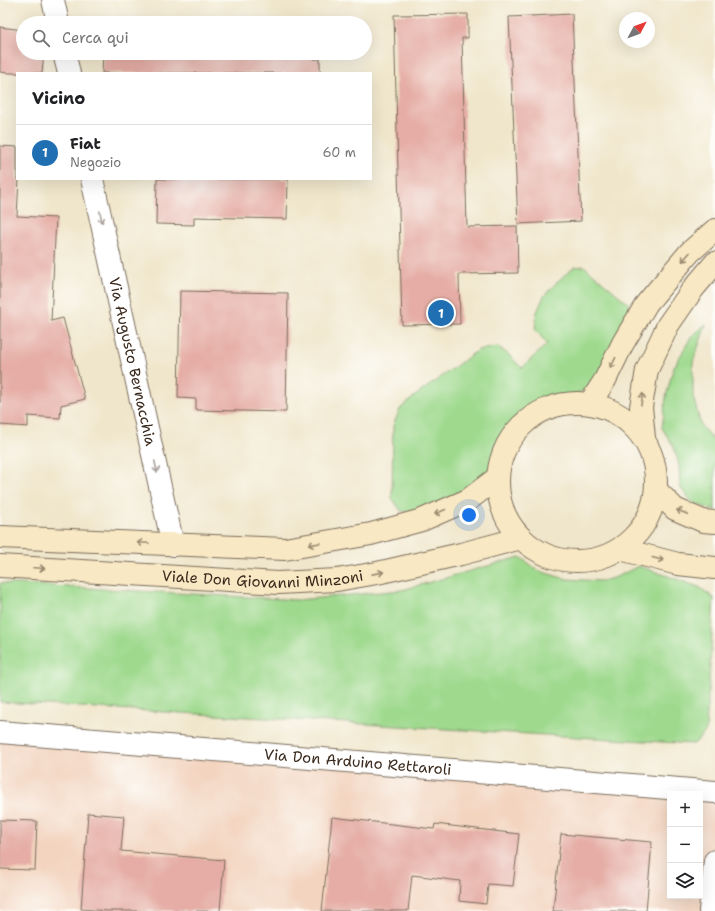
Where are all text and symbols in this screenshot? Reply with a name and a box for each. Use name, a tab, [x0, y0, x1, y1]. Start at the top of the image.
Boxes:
north arrow	[619, 12, 655, 48]
search box	[16, 16, 372, 60]
icon: search	[30, 27, 52, 49]
text: Cerca qui	[62, 28, 129, 48]
text: Vicino	[32, 87, 85, 109]
text: Fiat	[70, 134, 101, 154]
text: 1	[42, 144, 48, 161]
text: 60 m	[323, 144, 356, 161]
text: Negozio	[70, 154, 121, 171]
one-way arrow	[97, 210, 105, 223]
one-way arrow	[682, 251, 691, 262]
street label: Via Augusto Bernacchia	[104, 275, 161, 448]
pin: 1	[428, 298, 454, 328]
one-way arrow	[609, 357, 616, 369]
one-way arrow	[638, 393, 646, 406]
one-way arrow	[152, 460, 160, 473]
your location	[459, 505, 479, 525]
one-way arrow	[676, 508, 688, 516]
one-way arrow	[434, 509, 446, 516]
one-way arrow	[137, 539, 150, 547]
one-way arrow	[308, 540, 321, 548]
one-way arrow	[651, 556, 664, 563]
one-way arrow	[32, 565, 45, 572]
street label: Viale Don Giovanni Minzoni	[161, 566, 365, 593]
one-way arrow	[371, 568, 384, 576]
street label: Via Don Arduino Rettaroli	[263, 744, 452, 780]
map controls	[667, 791, 703, 899]
button: +	[667, 791, 703, 827]
button: −	[667, 827, 703, 863]
button: layers	[667, 863, 703, 899]

